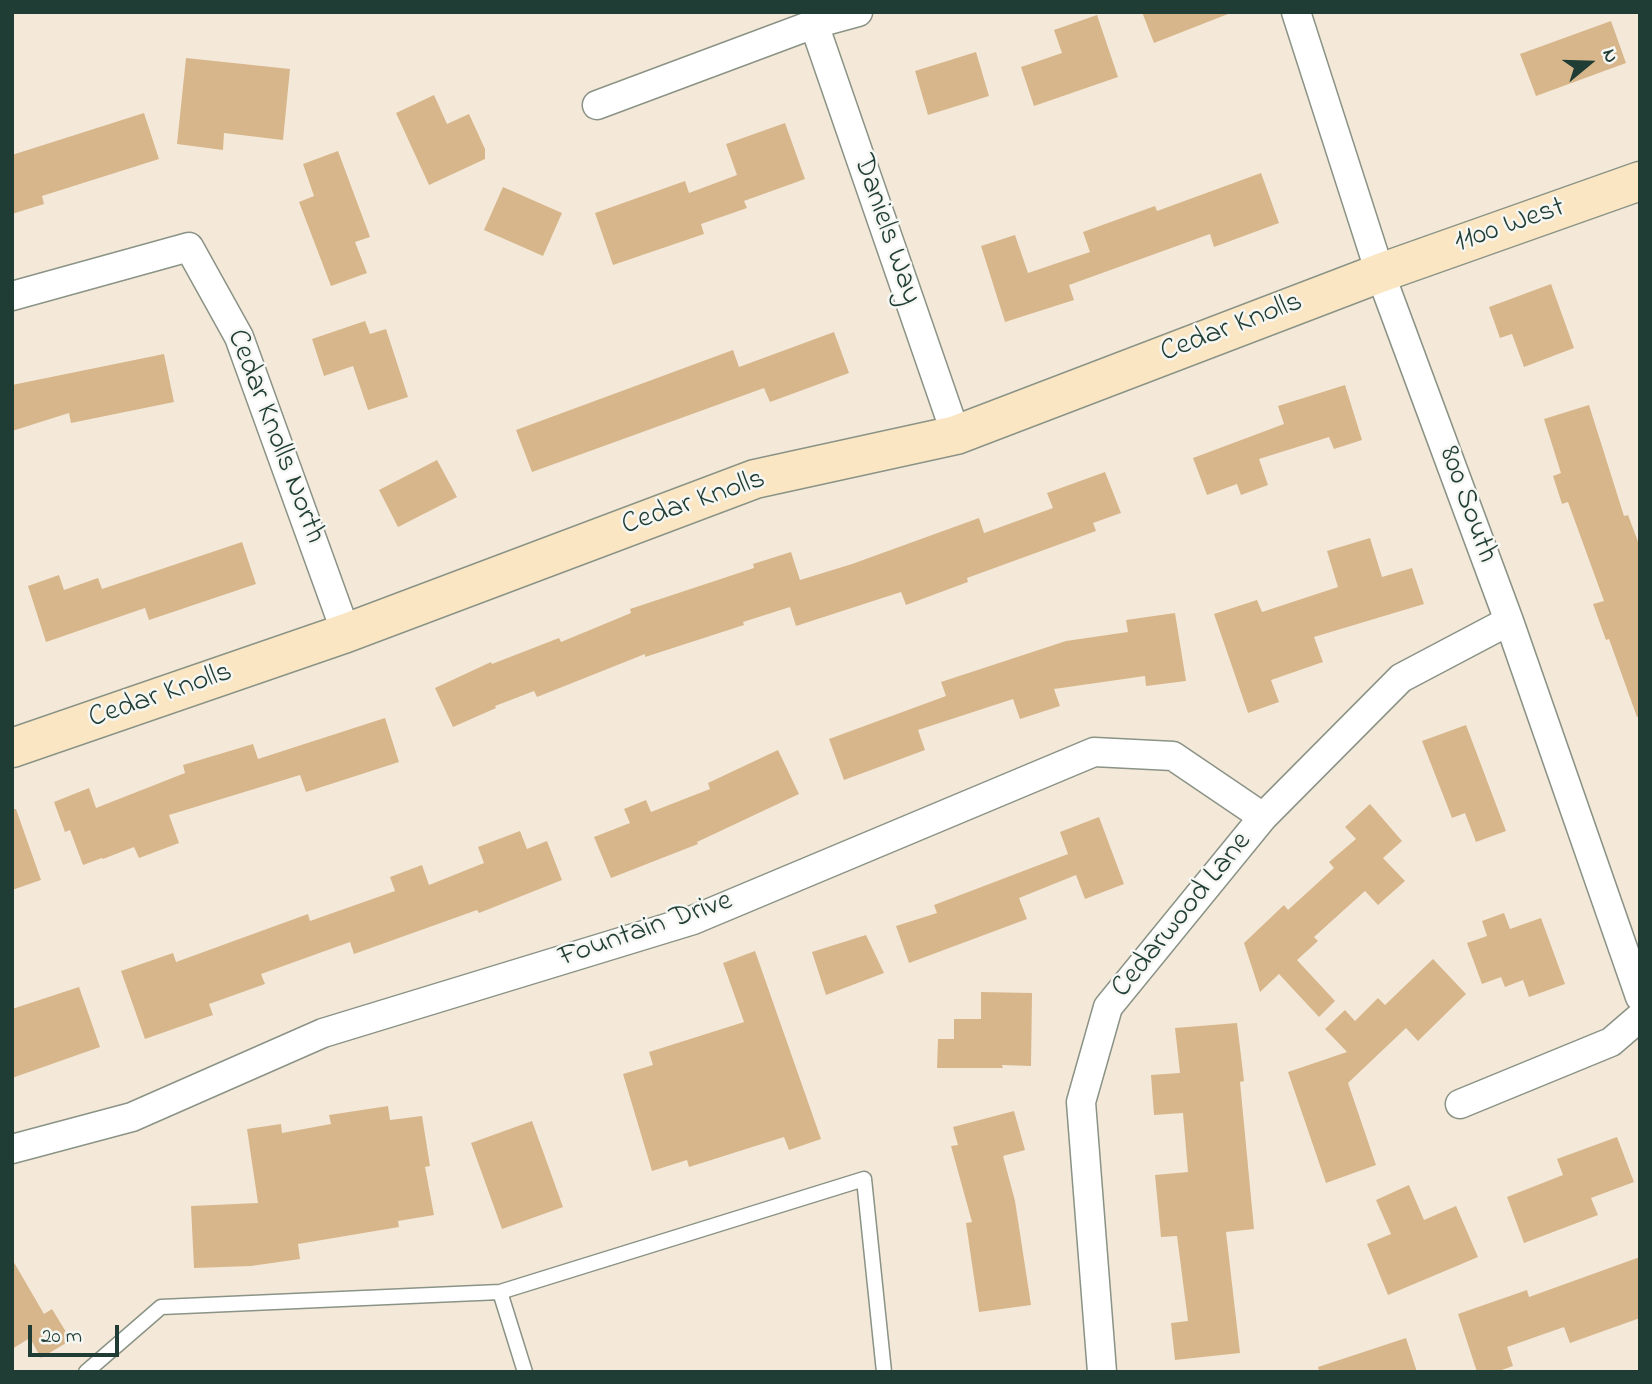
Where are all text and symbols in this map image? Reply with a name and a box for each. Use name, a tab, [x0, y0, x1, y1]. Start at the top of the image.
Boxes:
north arrow	[1554, 28, 1624, 98]
text: N	[1594, 46, 1624, 66]
street label: Daniels Way	[843, 150, 927, 310]
street label: 1100 West	[1450, 191, 1570, 263]
street label: Cedar Knolls	[1156, 285, 1308, 373]
street label: Cedar Knolls North	[217, 325, 331, 549]
street label: 800 South	[1428, 442, 1504, 568]
street label: Cedar Knolls	[618, 463, 770, 545]
street label: Cedar Knolls	[85, 656, 237, 738]
street label: Cedarwood Lane	[1105, 826, 1261, 1006]
street label: Fountain Drive	[555, 885, 737, 977]
scale bar	[32, 1310, 122, 1354]
text: 20 m	[41, 1322, 82, 1352]

